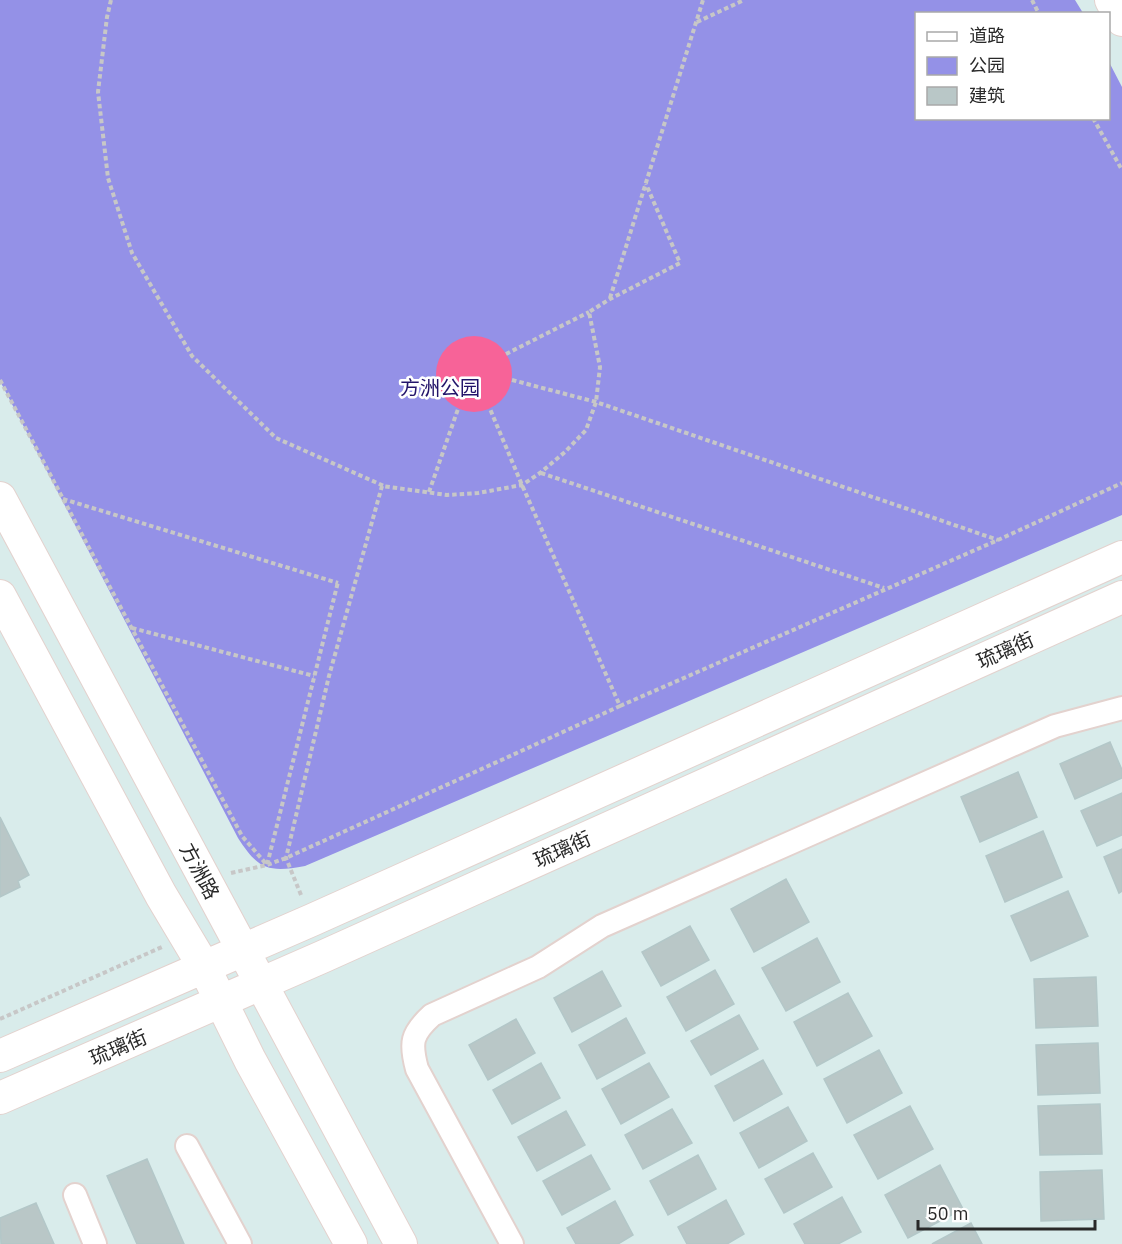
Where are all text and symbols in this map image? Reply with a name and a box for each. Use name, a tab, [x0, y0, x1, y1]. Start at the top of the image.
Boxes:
legend	[915, 12, 1110, 120]
text: 道路	[969, 24, 1005, 47]
text: 公园	[969, 54, 1005, 77]
text: 建筑	[969, 84, 1005, 107]
park label: 方洲公园	[400, 374, 480, 401]
street label: 琉璃街	[972, 625, 1038, 675]
street label: 琉璃街	[529, 824, 595, 874]
street label: 方洲路	[174, 838, 226, 904]
street label: 琉璃街	[85, 1023, 151, 1071]
scale bar	[918, 1193, 1095, 1231]
text: 50 m	[927, 1202, 969, 1225]

